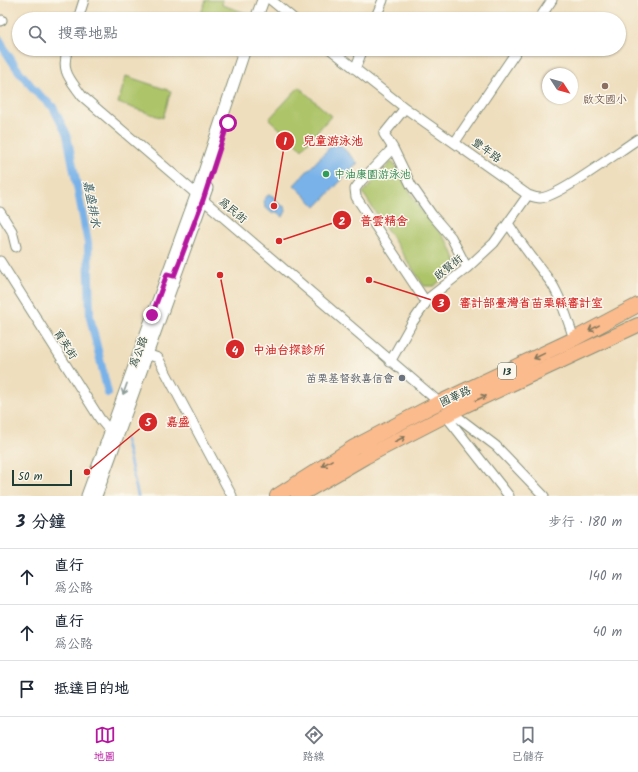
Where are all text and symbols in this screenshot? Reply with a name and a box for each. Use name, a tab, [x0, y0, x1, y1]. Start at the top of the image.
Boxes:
search box	[12, 12, 626, 56]
text: 搜尋地點	[58, 22, 118, 46]
icon: search	[26, 23, 48, 45]
north arrow	[542, 68, 578, 104]
marker: 啟文國小	[600, 81, 610, 91]
place label: 啟文國小	[583, 91, 627, 109]
route start	[219, 114, 237, 132]
callout: 兒童游泳池	[275, 129, 371, 153]
text: 1	[283, 132, 287, 151]
text: 兒童游泳池	[303, 132, 363, 151]
street label: 豐年路	[468, 134, 505, 168]
place label: 中油康園游泳池	[334, 166, 411, 184]
marker: 中油康園游泳池	[321, 169, 331, 179]
water label: 嘉盛排水	[78, 179, 106, 230]
street label: 為民街	[214, 193, 252, 229]
callout: 普雲精舍	[332, 208, 416, 232]
text: 2	[339, 212, 346, 231]
text: 普雲精舍	[360, 212, 408, 231]
street label: 啟賢街	[430, 250, 468, 285]
callout: 審計部臺灣省苗栗縣審計室	[431, 291, 611, 315]
text: 3	[437, 294, 445, 313]
text: 審計部臺灣省苗栗縣審計室	[459, 294, 603, 313]
route end	[143, 306, 161, 324]
one-way arrow	[588, 325, 600, 333]
street label: 育英街	[49, 326, 82, 364]
street label: 為公路	[125, 334, 153, 371]
callout: 中油台探診所	[225, 337, 333, 361]
text: 4	[232, 341, 239, 360]
text: 中油台探診所	[253, 341, 326, 360]
one-way arrow	[534, 353, 546, 360]
road number: 13	[498, 363, 516, 379]
place label: 苗栗基督教喜信會	[306, 370, 394, 388]
marker: 苗栗基督教喜信會	[397, 373, 407, 383]
street label: 國華路	[437, 382, 474, 412]
one-way arrow	[120, 383, 128, 395]
one-way arrow	[475, 394, 487, 401]
callout: 嘉盛	[138, 410, 198, 434]
text: 5	[144, 413, 152, 432]
text: 嘉盛	[166, 413, 190, 432]
one-way arrow	[393, 435, 405, 442]
one-way arrow	[322, 459, 333, 467]
scale bar	[12, 468, 72, 487]
text: 50 m	[18, 468, 43, 486]
text: 3 分鐘	[16, 509, 66, 536]
text: 步行 · 180 m	[549, 512, 622, 533]
text: 直行	[54, 554, 84, 578]
icon: ahead	[16, 566, 38, 588]
text: 140 m	[589, 566, 622, 587]
text: 為公路	[54, 578, 93, 599]
text: 直行	[54, 610, 84, 634]
icon: ahead	[16, 622, 38, 644]
text: 40 m	[593, 622, 622, 643]
text: 為公路	[54, 634, 93, 655]
text: 抵達目的地	[54, 677, 129, 701]
icon: arrive	[16, 678, 38, 700]
tab: 地圖	[94, 724, 116, 766]
tab: 路線	[303, 724, 325, 766]
tab: 已儲存	[512, 724, 545, 766]

